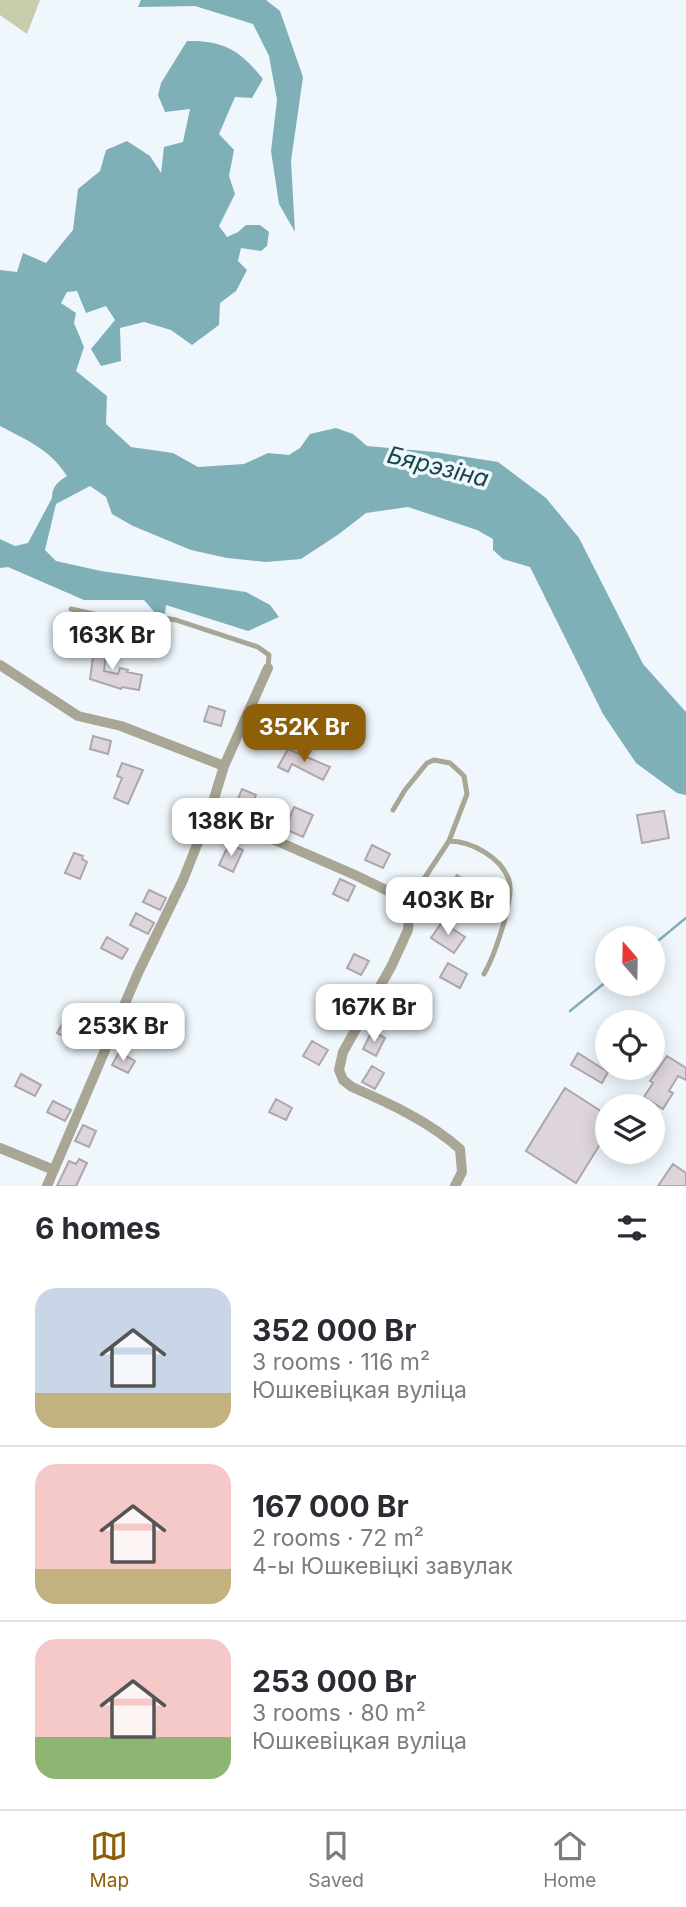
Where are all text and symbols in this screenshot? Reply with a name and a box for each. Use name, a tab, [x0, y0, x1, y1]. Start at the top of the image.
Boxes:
water label: Бярэзіна	[384, 440, 492, 493]
pin: 163K Br	[47, 612, 177, 672]
text: 163K Br	[69, 621, 155, 649]
pin: 352K Br	[239, 704, 369, 764]
text: 352K Br	[259, 713, 349, 741]
pin: 138K Br	[166, 798, 296, 858]
text: 138K Br	[188, 807, 274, 835]
pin: 403K Br	[383, 878, 513, 937]
text: 403K Br	[402, 886, 494, 914]
north arrow	[595, 926, 665, 996]
map controls	[595, 926, 665, 1164]
pin: 167K Br	[309, 984, 439, 1044]
text: 167K Br	[332, 993, 416, 1021]
pin: 253K Br	[58, 1004, 188, 1063]
button: locate	[595, 1010, 665, 1080]
text: 253K Br	[78, 1012, 168, 1040]
button: layers	[595, 1094, 665, 1164]
icon: filters	[613, 1209, 651, 1247]
text: 6 homes	[35, 1210, 161, 1246]
text: 352 000 Br	[252, 1312, 416, 1348]
icon: home	[91, 1316, 175, 1400]
text: 3 rooms · 116 m²	[252, 1348, 430, 1376]
text: Юшкевіцкая вуліца	[252, 1376, 467, 1404]
text: 167 000 Br	[252, 1488, 409, 1524]
icon: home	[91, 1492, 175, 1576]
text: 2 rooms · 72 m²	[252, 1524, 424, 1552]
text: 4-ы Юшкевіцкі завулак	[252, 1552, 513, 1580]
text: 253 000 Br	[252, 1663, 416, 1699]
icon: home	[91, 1667, 175, 1751]
text: 3 rooms · 80 m²	[252, 1699, 426, 1727]
text: Юшкевіцкая вуліца	[252, 1727, 467, 1755]
tab: Map	[90, 1827, 129, 1892]
tab: Saved	[308, 1827, 364, 1892]
tab: Home	[543, 1827, 596, 1892]

